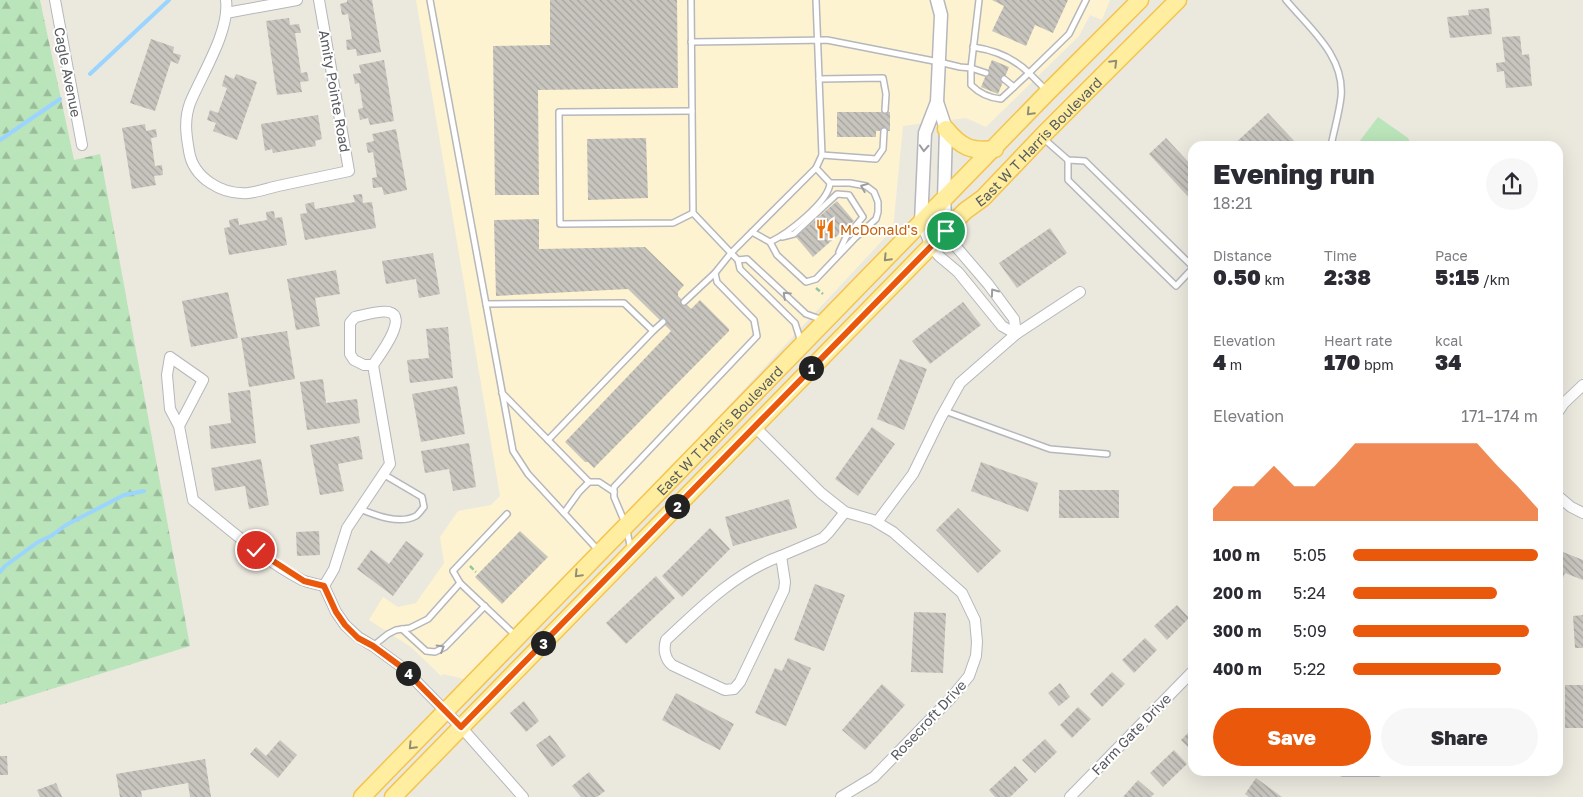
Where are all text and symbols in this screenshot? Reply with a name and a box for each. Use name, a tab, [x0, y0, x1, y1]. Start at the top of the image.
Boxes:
street label: Cagle Avenue	[51, 26, 85, 118]
street label: Amity Pointe Road	[316, 29, 354, 153]
one-way arrow	[1109, 60, 1118, 69]
street label: East W T Harris Boulevard	[971, 73, 1105, 210]
one-way arrow	[1027, 106, 1036, 115]
one-way arrow	[918, 145, 929, 153]
text: Evening run	[1213, 157, 1375, 190]
button: share	[1486, 158, 1538, 210]
one-way arrow	[861, 184, 870, 194]
text: 18:21	[1213, 193, 1252, 213]
pin	[925, 210, 967, 252]
icon: arrive	[932, 217, 960, 245]
restaurant icon: McDonald's	[814, 218, 836, 240]
place label: McDonald's	[840, 221, 918, 238]
text: Distance	[1213, 247, 1272, 264]
text: Time	[1324, 247, 1357, 264]
text: Pace	[1435, 247, 1468, 264]
one-way arrow	[884, 252, 893, 261]
text: 0.50	[1213, 264, 1261, 290]
text: 2:38	[1324, 264, 1371, 290]
text: 5:15	[1435, 264, 1479, 290]
text: km	[1261, 271, 1285, 288]
text: /km	[1479, 271, 1510, 288]
one-way arrow	[991, 288, 1000, 298]
one-way arrow	[782, 292, 791, 301]
text: Elevation	[1213, 332, 1275, 349]
text: Heart rate	[1324, 332, 1392, 349]
text: kcal	[1435, 332, 1463, 349]
text: 4	[1213, 349, 1226, 375]
text: 170	[1324, 349, 1360, 375]
text: 34	[1435, 349, 1462, 375]
pin: 1	[798, 356, 824, 380]
text: m	[1226, 356, 1242, 373]
text: bpm	[1360, 356, 1394, 373]
text: 1	[808, 360, 815, 377]
street label: East W T Harris Boulevard	[652, 362, 786, 498]
text: Elevation	[1213, 406, 1284, 426]
text: 171–174 m	[1461, 406, 1538, 426]
pin: 2	[664, 494, 690, 518]
text: 2	[673, 498, 682, 515]
pin	[235, 529, 277, 571]
icon: check	[242, 536, 270, 564]
text: 100 m	[1213, 545, 1260, 565]
text: 5:05	[1293, 545, 1326, 565]
one-way arrow	[575, 569, 584, 578]
text: 200 m	[1213, 583, 1262, 603]
text: 5:24	[1293, 583, 1326, 603]
text: 300 m	[1213, 621, 1262, 641]
text: 5:09	[1293, 621, 1327, 641]
pin: 3	[530, 630, 556, 656]
text: 3	[539, 635, 548, 652]
one-way arrow	[435, 644, 444, 654]
text: 400 m	[1213, 659, 1262, 679]
text: 5:22	[1293, 659, 1326, 679]
pin: 4	[396, 660, 420, 686]
text: 4	[404, 665, 413, 682]
street label: Rosecroft Drive	[886, 676, 970, 764]
street label: Farm Gate Drive	[1088, 690, 1174, 778]
button: Save	[1213, 708, 1371, 766]
button: Share	[1381, 708, 1538, 766]
one-way arrow	[409, 740, 418, 749]

